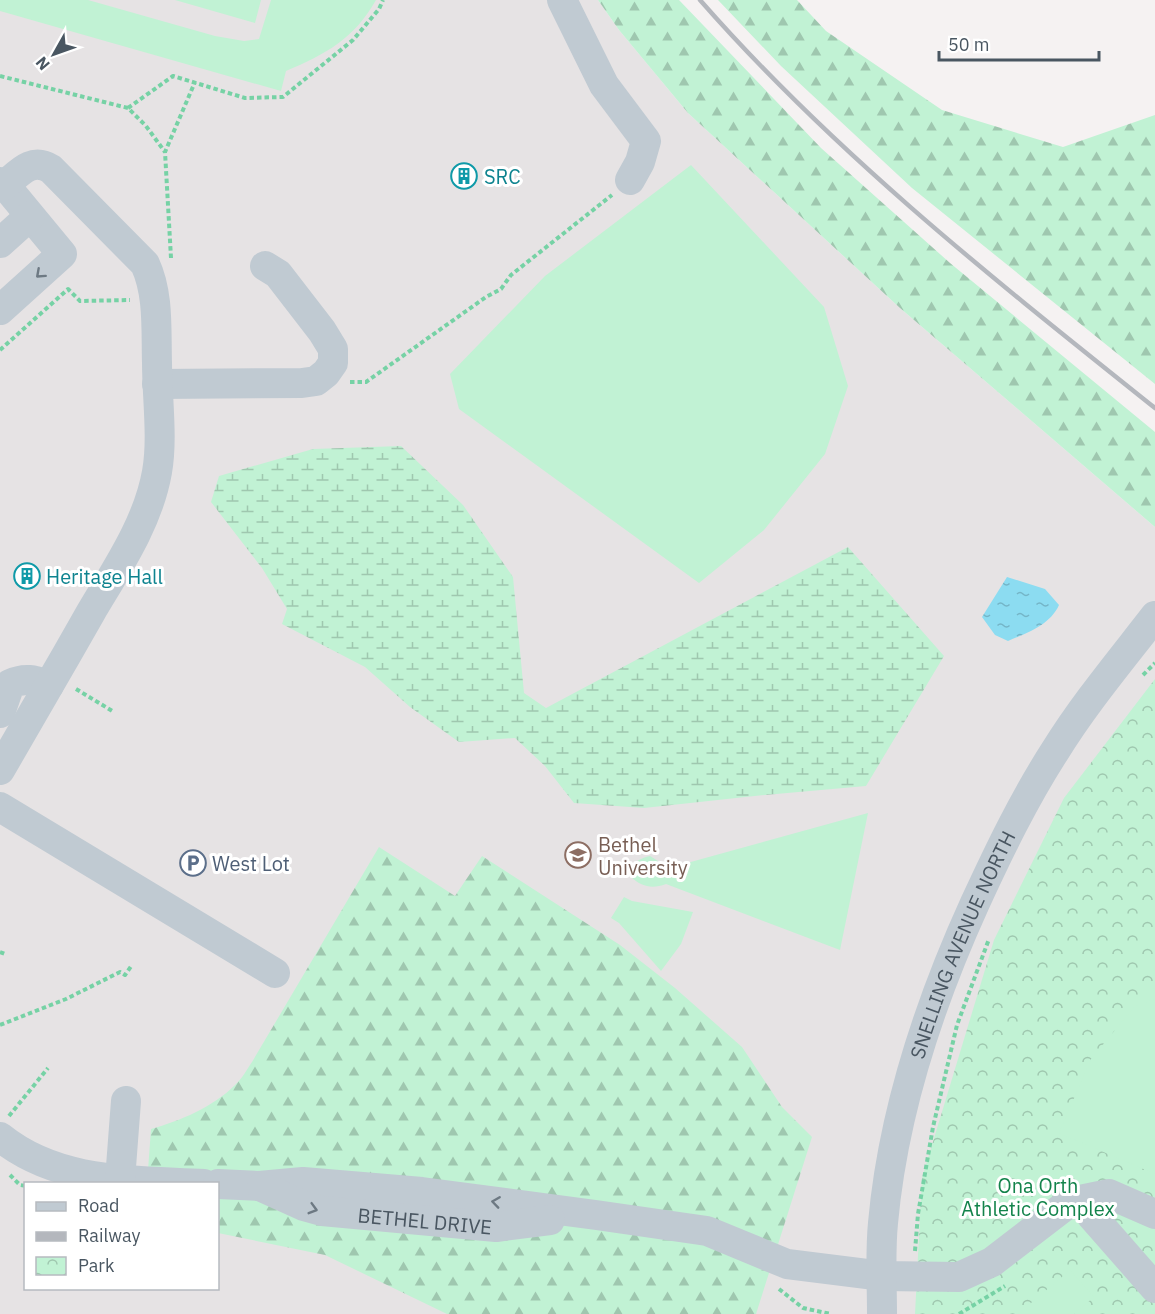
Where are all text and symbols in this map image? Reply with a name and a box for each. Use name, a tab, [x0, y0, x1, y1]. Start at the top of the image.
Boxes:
north arrow	[24, 24, 84, 84]
scale bar	[939, 24, 1100, 62]
text: 50 m	[948, 33, 990, 56]
text: N	[31, 53, 54, 75]
building icon: SRC	[449, 161, 479, 191]
place label: SRC	[484, 163, 521, 190]
one-way arrow	[36, 267, 46, 278]
building icon: Heritage Hall	[12, 561, 42, 591]
place label: Heritage Hall	[46, 563, 163, 590]
street label: SNELLING AVENUE NORTH	[903, 826, 1021, 1062]
place label: Bethel University	[598, 831, 688, 881]
school or university icon: Bethel University	[563, 840, 593, 870]
parking icon: West Lot	[178, 848, 208, 878]
place label: West Lot	[212, 850, 290, 877]
park label: Ona Orth Athletic Complex	[961, 1172, 1115, 1222]
legend	[24, 1182, 219, 1290]
text: Road	[78, 1194, 119, 1217]
one-way arrow	[492, 1196, 501, 1208]
street label: BETHEL DRIVE	[356, 1201, 493, 1240]
one-way arrow	[307, 1202, 318, 1214]
text: Railway	[78, 1224, 140, 1247]
text: Park	[78, 1254, 115, 1277]

